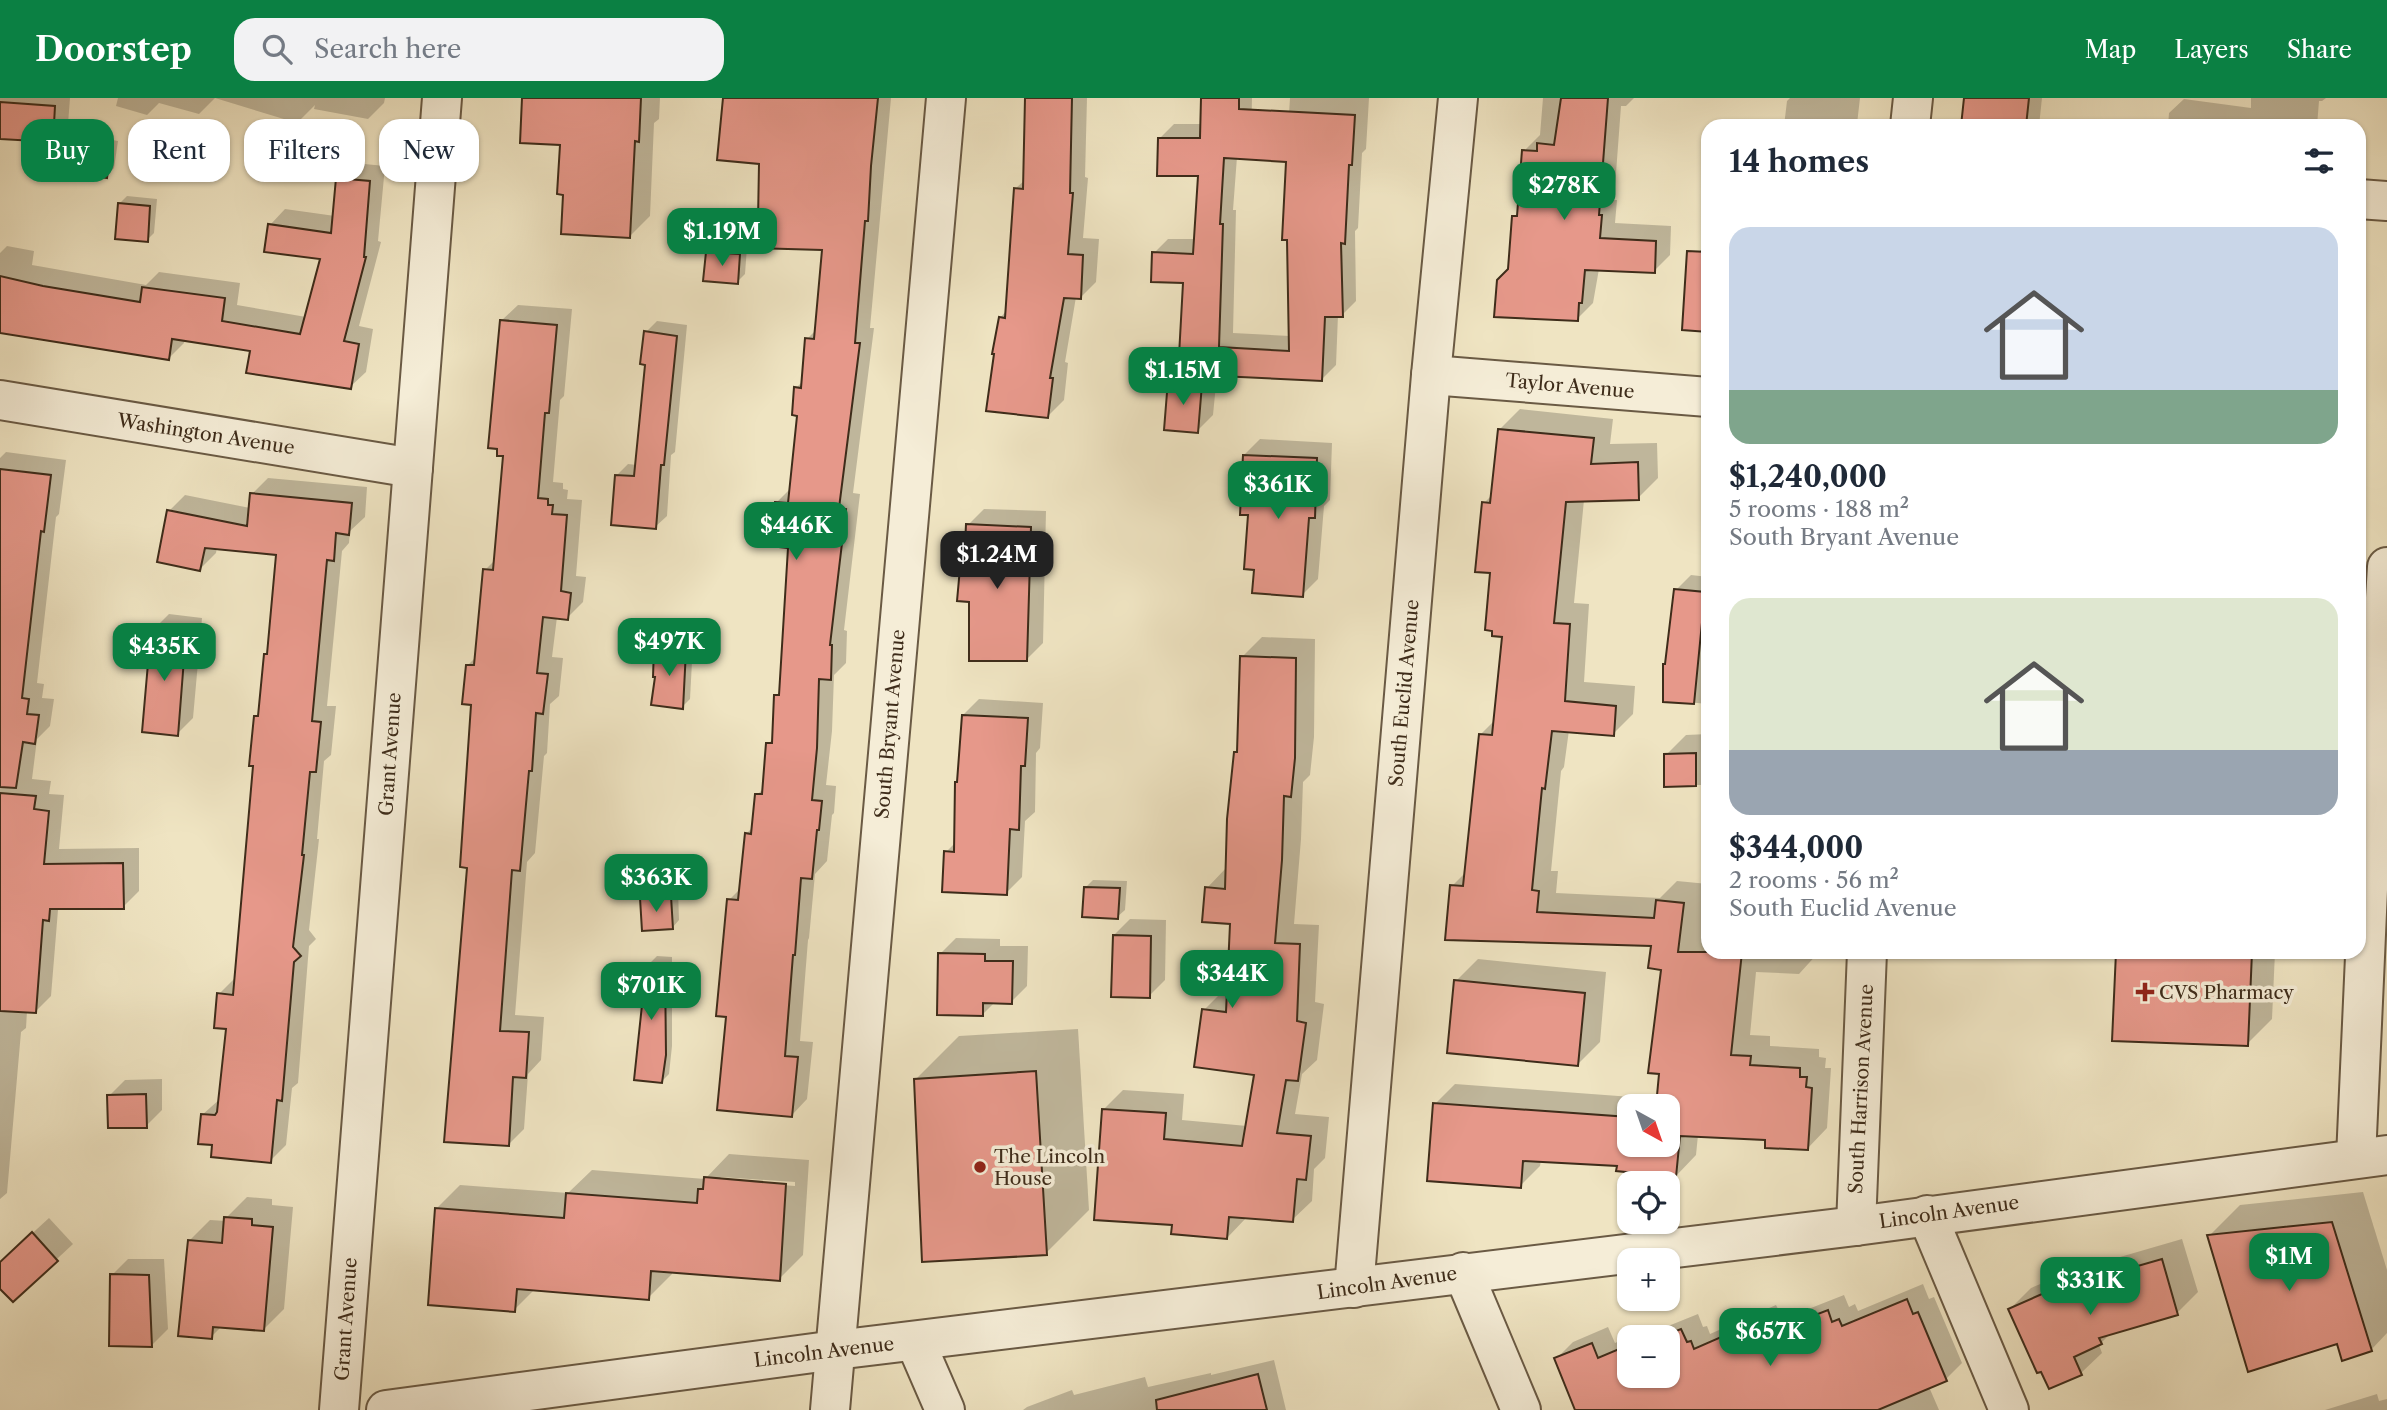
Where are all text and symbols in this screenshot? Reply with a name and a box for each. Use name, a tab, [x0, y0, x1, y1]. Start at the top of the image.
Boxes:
search box	[234, 18, 724, 81]
text: Doorstep	[35, 29, 192, 70]
icon: search	[258, 30, 296, 68]
text: Search here	[314, 33, 461, 65]
text: Map	[2085, 35, 2136, 64]
text: Layers	[2174, 35, 2249, 64]
text: Share	[2287, 35, 2352, 64]
chip: Buy	[21, 119, 114, 182]
chip: Rent	[128, 119, 230, 182]
chip: Filters	[244, 119, 365, 182]
chip: New	[379, 119, 479, 182]
icon: filters	[2300, 142, 2338, 180]
text: 14 homes	[1729, 143, 1869, 180]
pin: $278K	[1515, 162, 1613, 222]
text: $278K	[1529, 171, 1599, 199]
pin: $1.19M	[665, 208, 779, 268]
text: $1.19M	[683, 217, 761, 245]
icon: home	[1971, 272, 2097, 398]
pin: $1.15M	[1126, 348, 1240, 407]
text: $1.15M	[1144, 356, 1222, 384]
street label: Taylor Avenue	[1505, 369, 1635, 403]
street label: Washington Avenue	[115, 408, 296, 459]
text: $1,240,000	[1729, 458, 1887, 495]
pin: $361K	[1229, 462, 1327, 521]
text: $361K	[1244, 470, 1312, 498]
text: 5 rooms · 188 m²	[1729, 495, 1909, 523]
pin: $446K	[747, 503, 845, 562]
text: $446K	[760, 511, 832, 539]
text: South Bryant Avenue	[1729, 523, 1959, 551]
pin: $1.24M	[940, 532, 1054, 591]
text: $1.24M	[956, 540, 1038, 568]
street label: South Euclid Avenue	[1384, 598, 1424, 788]
pin: $497K	[620, 618, 718, 678]
pin: $435K	[115, 624, 213, 683]
text: $497K	[634, 627, 704, 655]
street label: South Bryant Avenue	[870, 628, 910, 820]
text: $435K	[129, 632, 199, 660]
icon: home	[1971, 643, 2097, 769]
street label: Grant Avenue	[374, 692, 406, 816]
text: $344,000	[1729, 829, 1863, 866]
pin: $363K	[607, 854, 705, 914]
text: $363K	[621, 863, 691, 891]
text: 2 rooms · 56 m²	[1729, 866, 1899, 894]
text: South Euclid Avenue	[1729, 894, 1957, 922]
pin: $344K	[1183, 950, 1281, 1010]
text: $344K	[1196, 959, 1268, 987]
pin: $701K	[602, 962, 700, 1022]
text: $701K	[617, 971, 685, 999]
place label: CVS Pharmacy	[2159, 981, 2294, 1004]
street label: South Harrison Avenue	[1844, 984, 1878, 1194]
marker: CVS Pharmacy	[2137, 984, 2153, 1000]
north arrow	[1617, 1094, 1680, 1157]
map controls	[1617, 1094, 1680, 1388]
place label: The Lincoln House	[994, 1145, 1105, 1190]
marker: The Lincoln House	[972, 1159, 988, 1175]
button: locate	[1617, 1171, 1680, 1234]
street label: Lincoln Avenue	[1878, 1191, 2020, 1233]
pin: $1M	[2255, 1234, 2323, 1293]
text: $1M	[2265, 1242, 2313, 1270]
button: +	[1617, 1248, 1680, 1311]
street label: Grant Avenue	[330, 1257, 362, 1381]
pin: $331K	[2041, 1258, 2139, 1317]
street label: Lincoln Avenue	[1316, 1262, 1458, 1304]
text: $331K	[2056, 1266, 2124, 1294]
pin: $657K	[1721, 1308, 1819, 1368]
text: $657K	[1735, 1317, 1805, 1345]
button: −	[1617, 1325, 1680, 1388]
street label: Lincoln Avenue	[753, 1332, 895, 1372]

